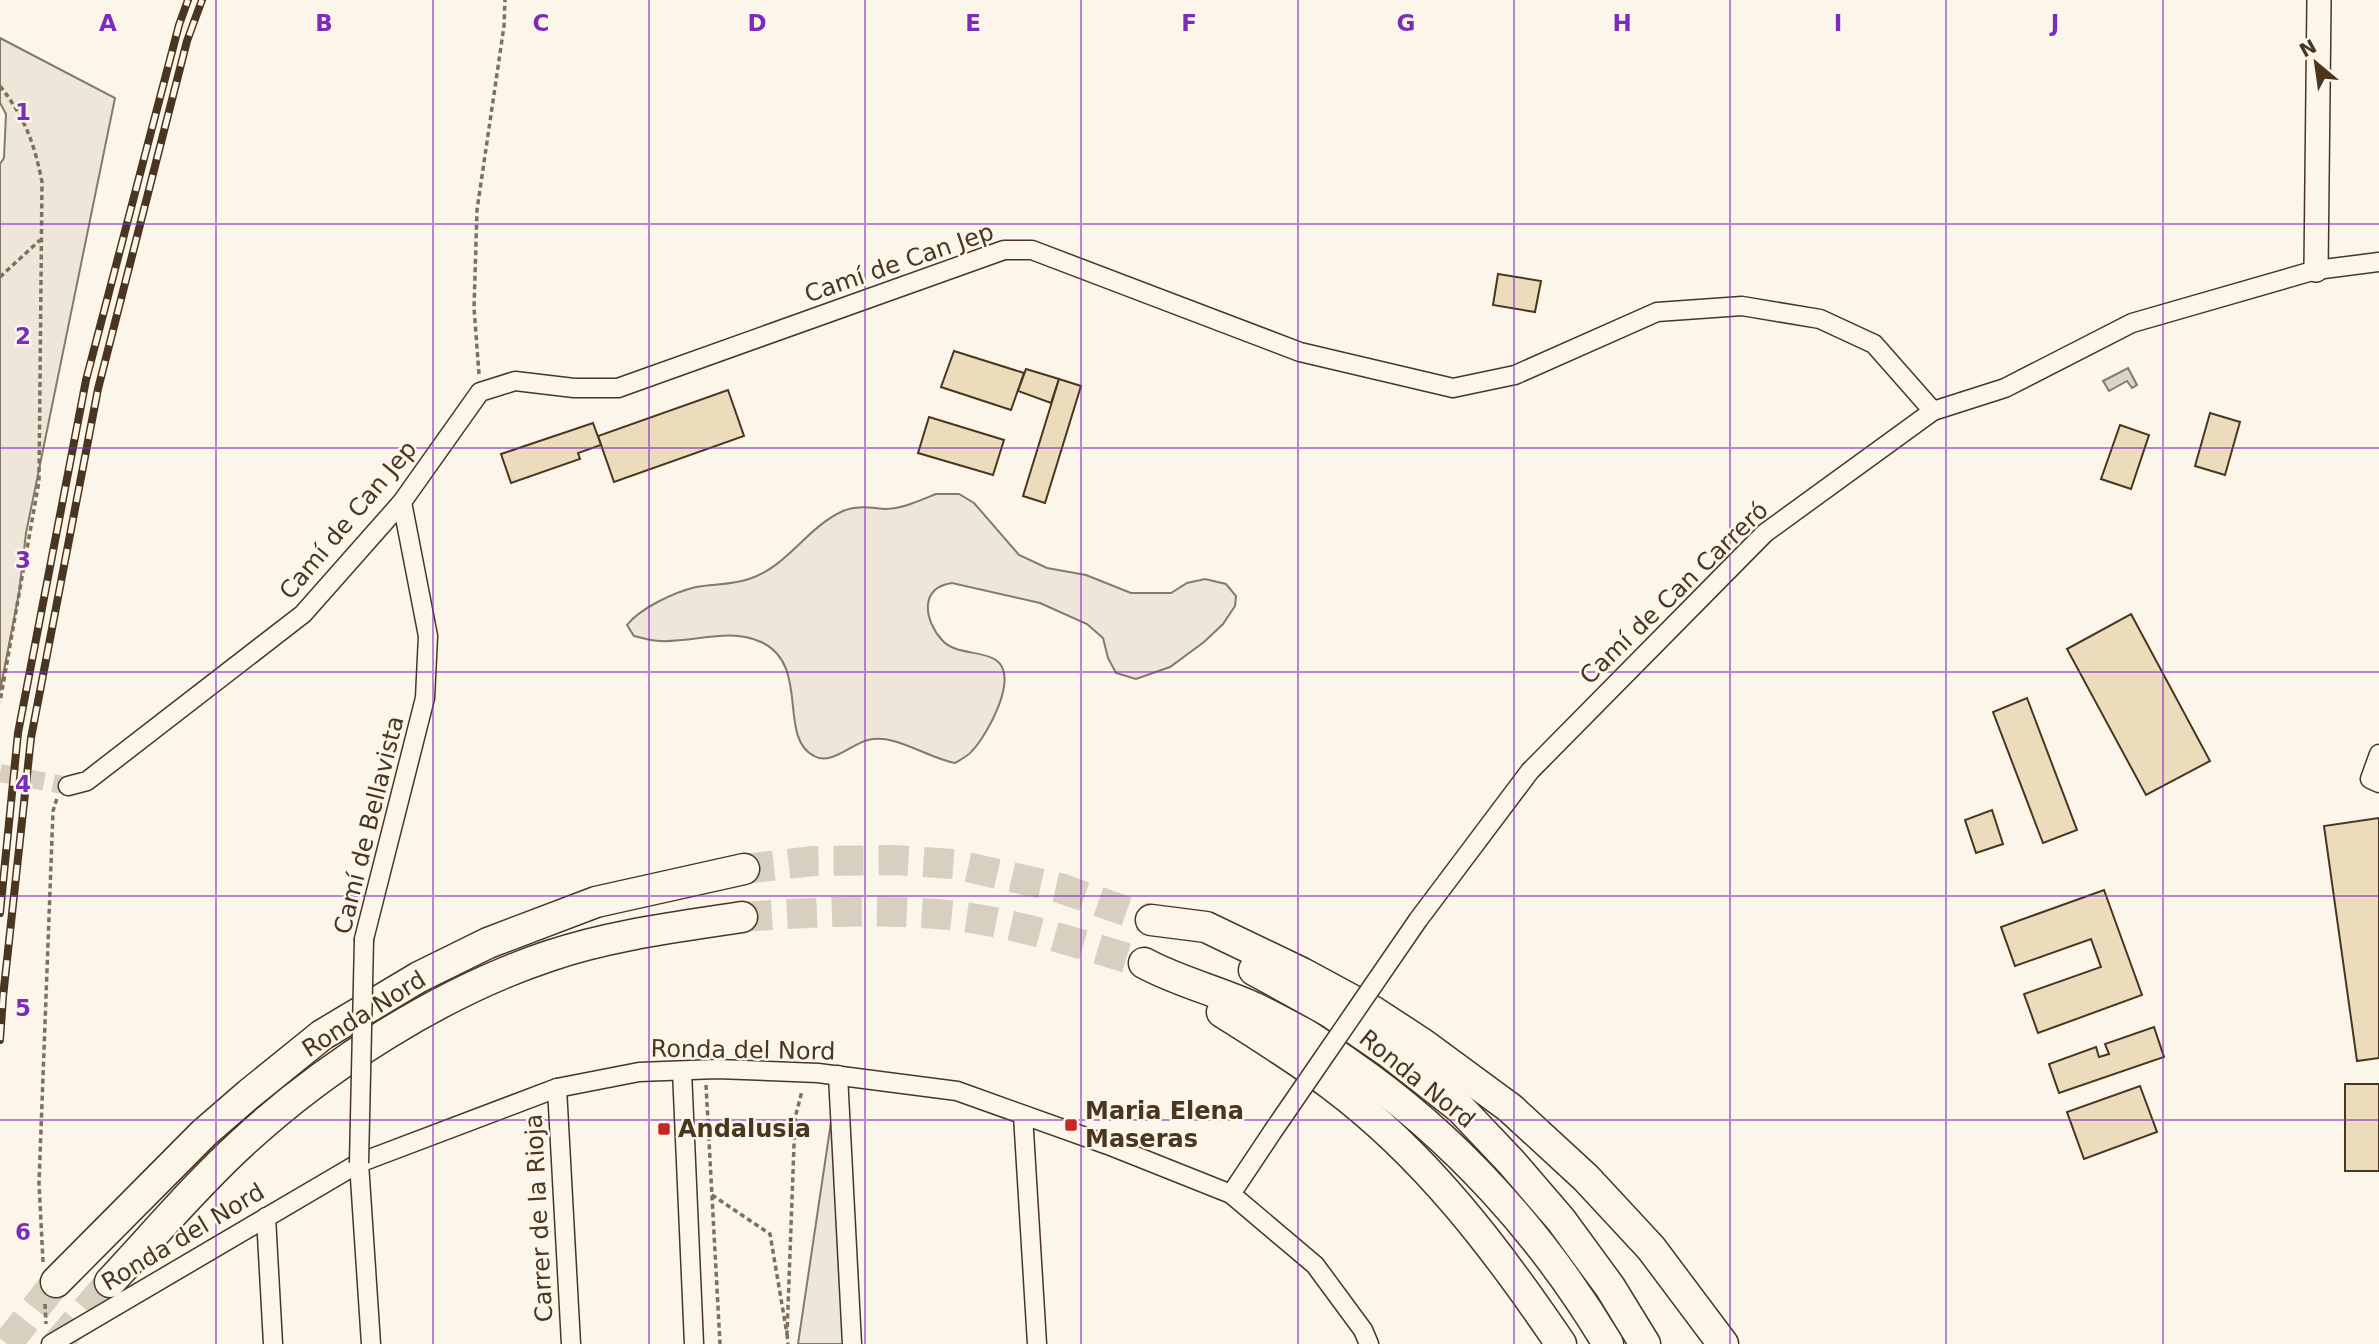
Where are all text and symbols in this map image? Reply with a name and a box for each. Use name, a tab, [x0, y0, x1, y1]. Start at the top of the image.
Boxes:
text: A	[99, 10, 117, 36]
text: B	[315, 10, 333, 36]
text: C	[533, 10, 549, 36]
text: D	[747, 10, 767, 36]
text: E	[965, 10, 981, 36]
text: F	[1181, 10, 1197, 36]
text: G	[1397, 10, 1415, 36]
text: H	[1612, 10, 1632, 36]
text: I	[1834, 10, 1842, 36]
text: J	[2049, 10, 2059, 36]
north arrow	[2281, 28, 2351, 98]
text: N	[2295, 35, 2320, 62]
text: 1	[15, 99, 31, 125]
street label: Camí de Can Jep	[801, 218, 997, 308]
text: 2	[15, 323, 31, 349]
street label: Camí de Can Jep	[274, 435, 422, 605]
street label: Camí de Can Carreró	[1574, 496, 1774, 690]
text: 3	[15, 547, 31, 573]
street label: Camí de Bellavista	[328, 713, 410, 937]
text: 4	[15, 771, 31, 797]
street label: Ronda Nord	[297, 965, 431, 1063]
text: 5	[15, 995, 31, 1021]
street label: Ronda Nord	[1354, 1024, 1480, 1134]
street label: Ronda del Nord	[650, 1034, 836, 1066]
place label: Maria Elena Maseras	[1085, 1097, 1244, 1153]
street label: Carrer de la Rioja	[520, 1113, 558, 1323]
place label: Andalusia	[678, 1115, 811, 1143]
marker: Maria Elena Maseras	[1063, 1117, 1079, 1133]
marker: Andalusia	[656, 1121, 672, 1137]
street label: Ronda del Nord	[97, 1177, 269, 1297]
text: 6	[15, 1219, 31, 1245]

